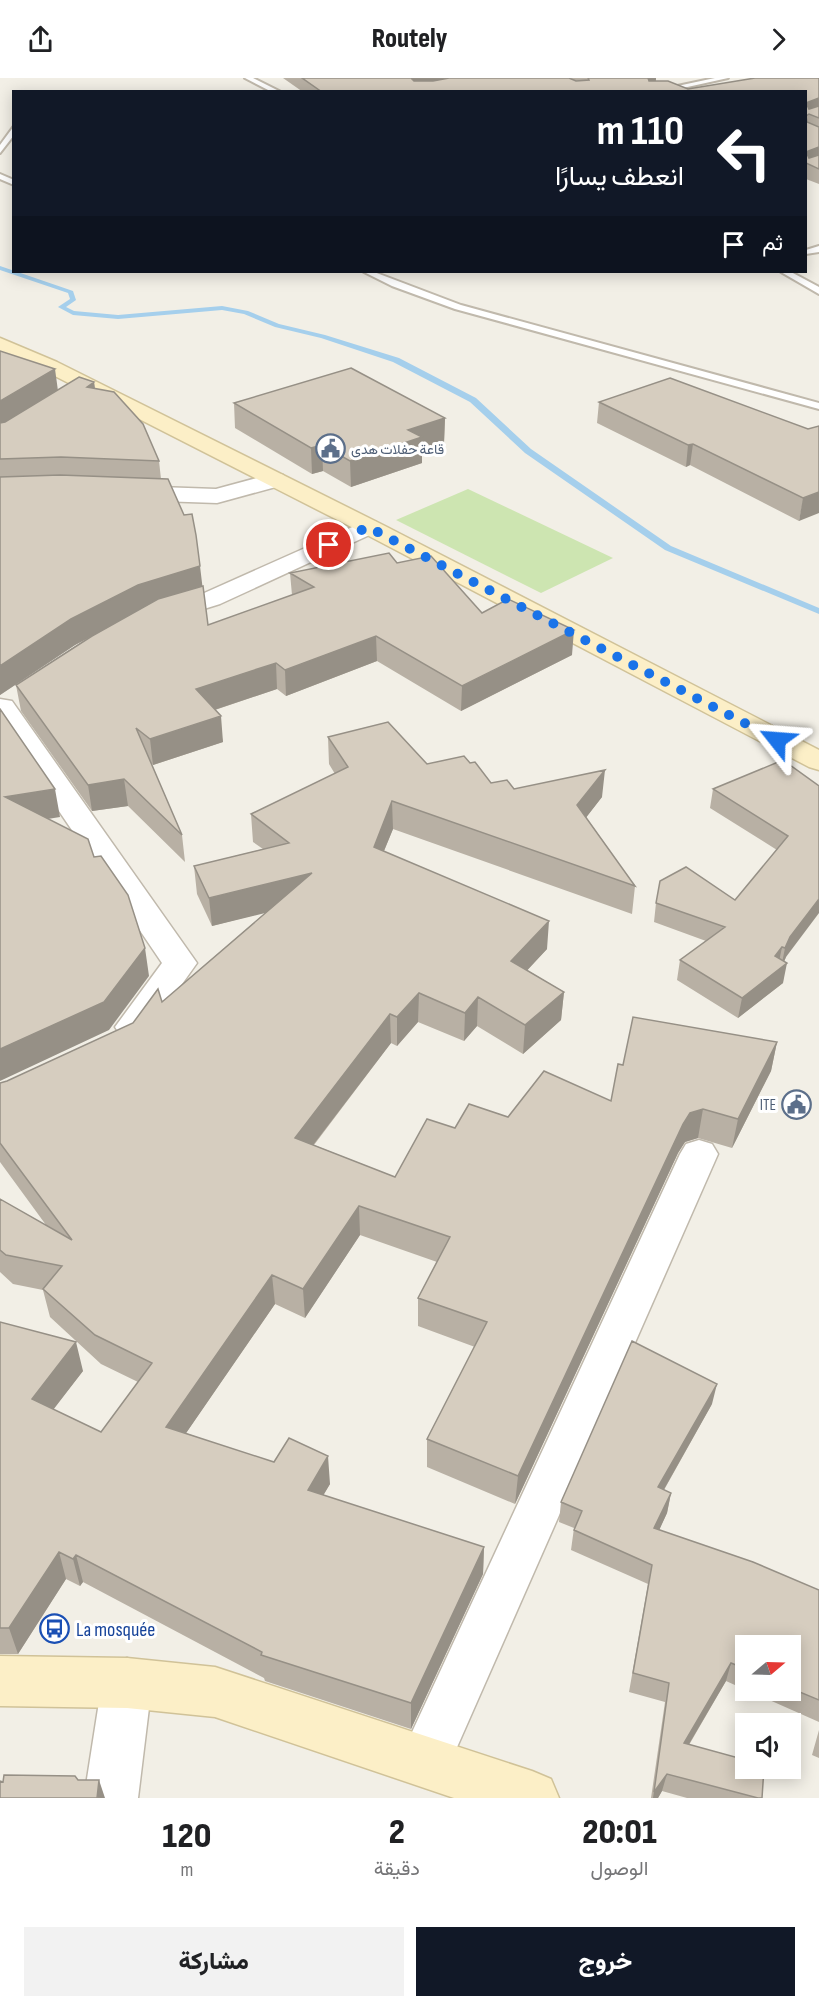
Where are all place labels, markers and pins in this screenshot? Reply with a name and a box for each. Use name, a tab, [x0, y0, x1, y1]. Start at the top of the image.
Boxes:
public building icon: قاعة حفلات هدى	[314, 433, 346, 465]
place label: قاعة حفلات هدى	[351, 441, 444, 458]
pin	[303, 519, 354, 570]
public building icon: ITE	[781, 1088, 813, 1120]
place label: ITE	[760, 1096, 776, 1115]
bus stop icon: La mosquée	[39, 1613, 71, 1645]
place label: La mosquée	[76, 1618, 155, 1642]

